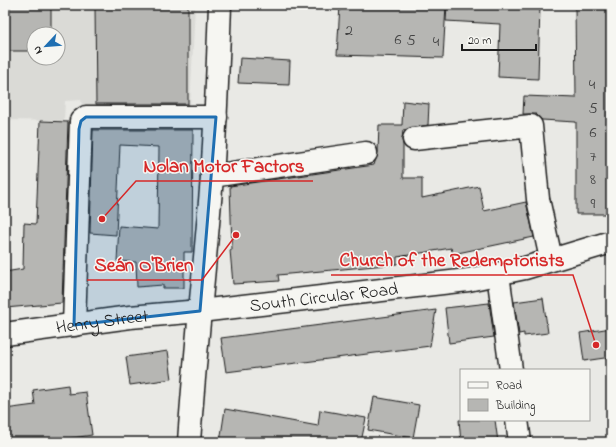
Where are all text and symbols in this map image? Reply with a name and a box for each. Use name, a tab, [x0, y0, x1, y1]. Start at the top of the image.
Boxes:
house number: 2	[345, 19, 353, 43]
north arrow	[26, 26, 66, 66]
scale bar	[462, 26, 536, 52]
house number: 6	[394, 28, 402, 52]
house number: 5	[406, 29, 416, 53]
house number: 4	[433, 30, 440, 54]
text: 20 m	[468, 32, 491, 50]
text: N	[29, 43, 47, 57]
house number: 4	[589, 73, 596, 97]
house number: 5	[588, 97, 598, 121]
house number: 6	[589, 121, 597, 145]
house number: 7	[590, 145, 597, 169]
callout: Nolan Motor Factors	[136, 150, 313, 181]
text: Nolan Motor Factors	[144, 154, 305, 181]
house number: 8	[590, 168, 596, 192]
house number: 9	[591, 192, 596, 216]
callout: Church of the Redemptorists	[331, 244, 573, 275]
text: Church of the Redemptorists	[339, 248, 565, 275]
callout: Seán O'Brien	[87, 249, 202, 280]
text: Seán O'Brien	[95, 253, 193, 280]
street label: South Circular Road	[248, 277, 400, 320]
street label: Henry Street	[55, 304, 150, 342]
legend	[460, 369, 590, 421]
text: Road	[496, 377, 522, 395]
text: Building	[495, 397, 535, 416]

